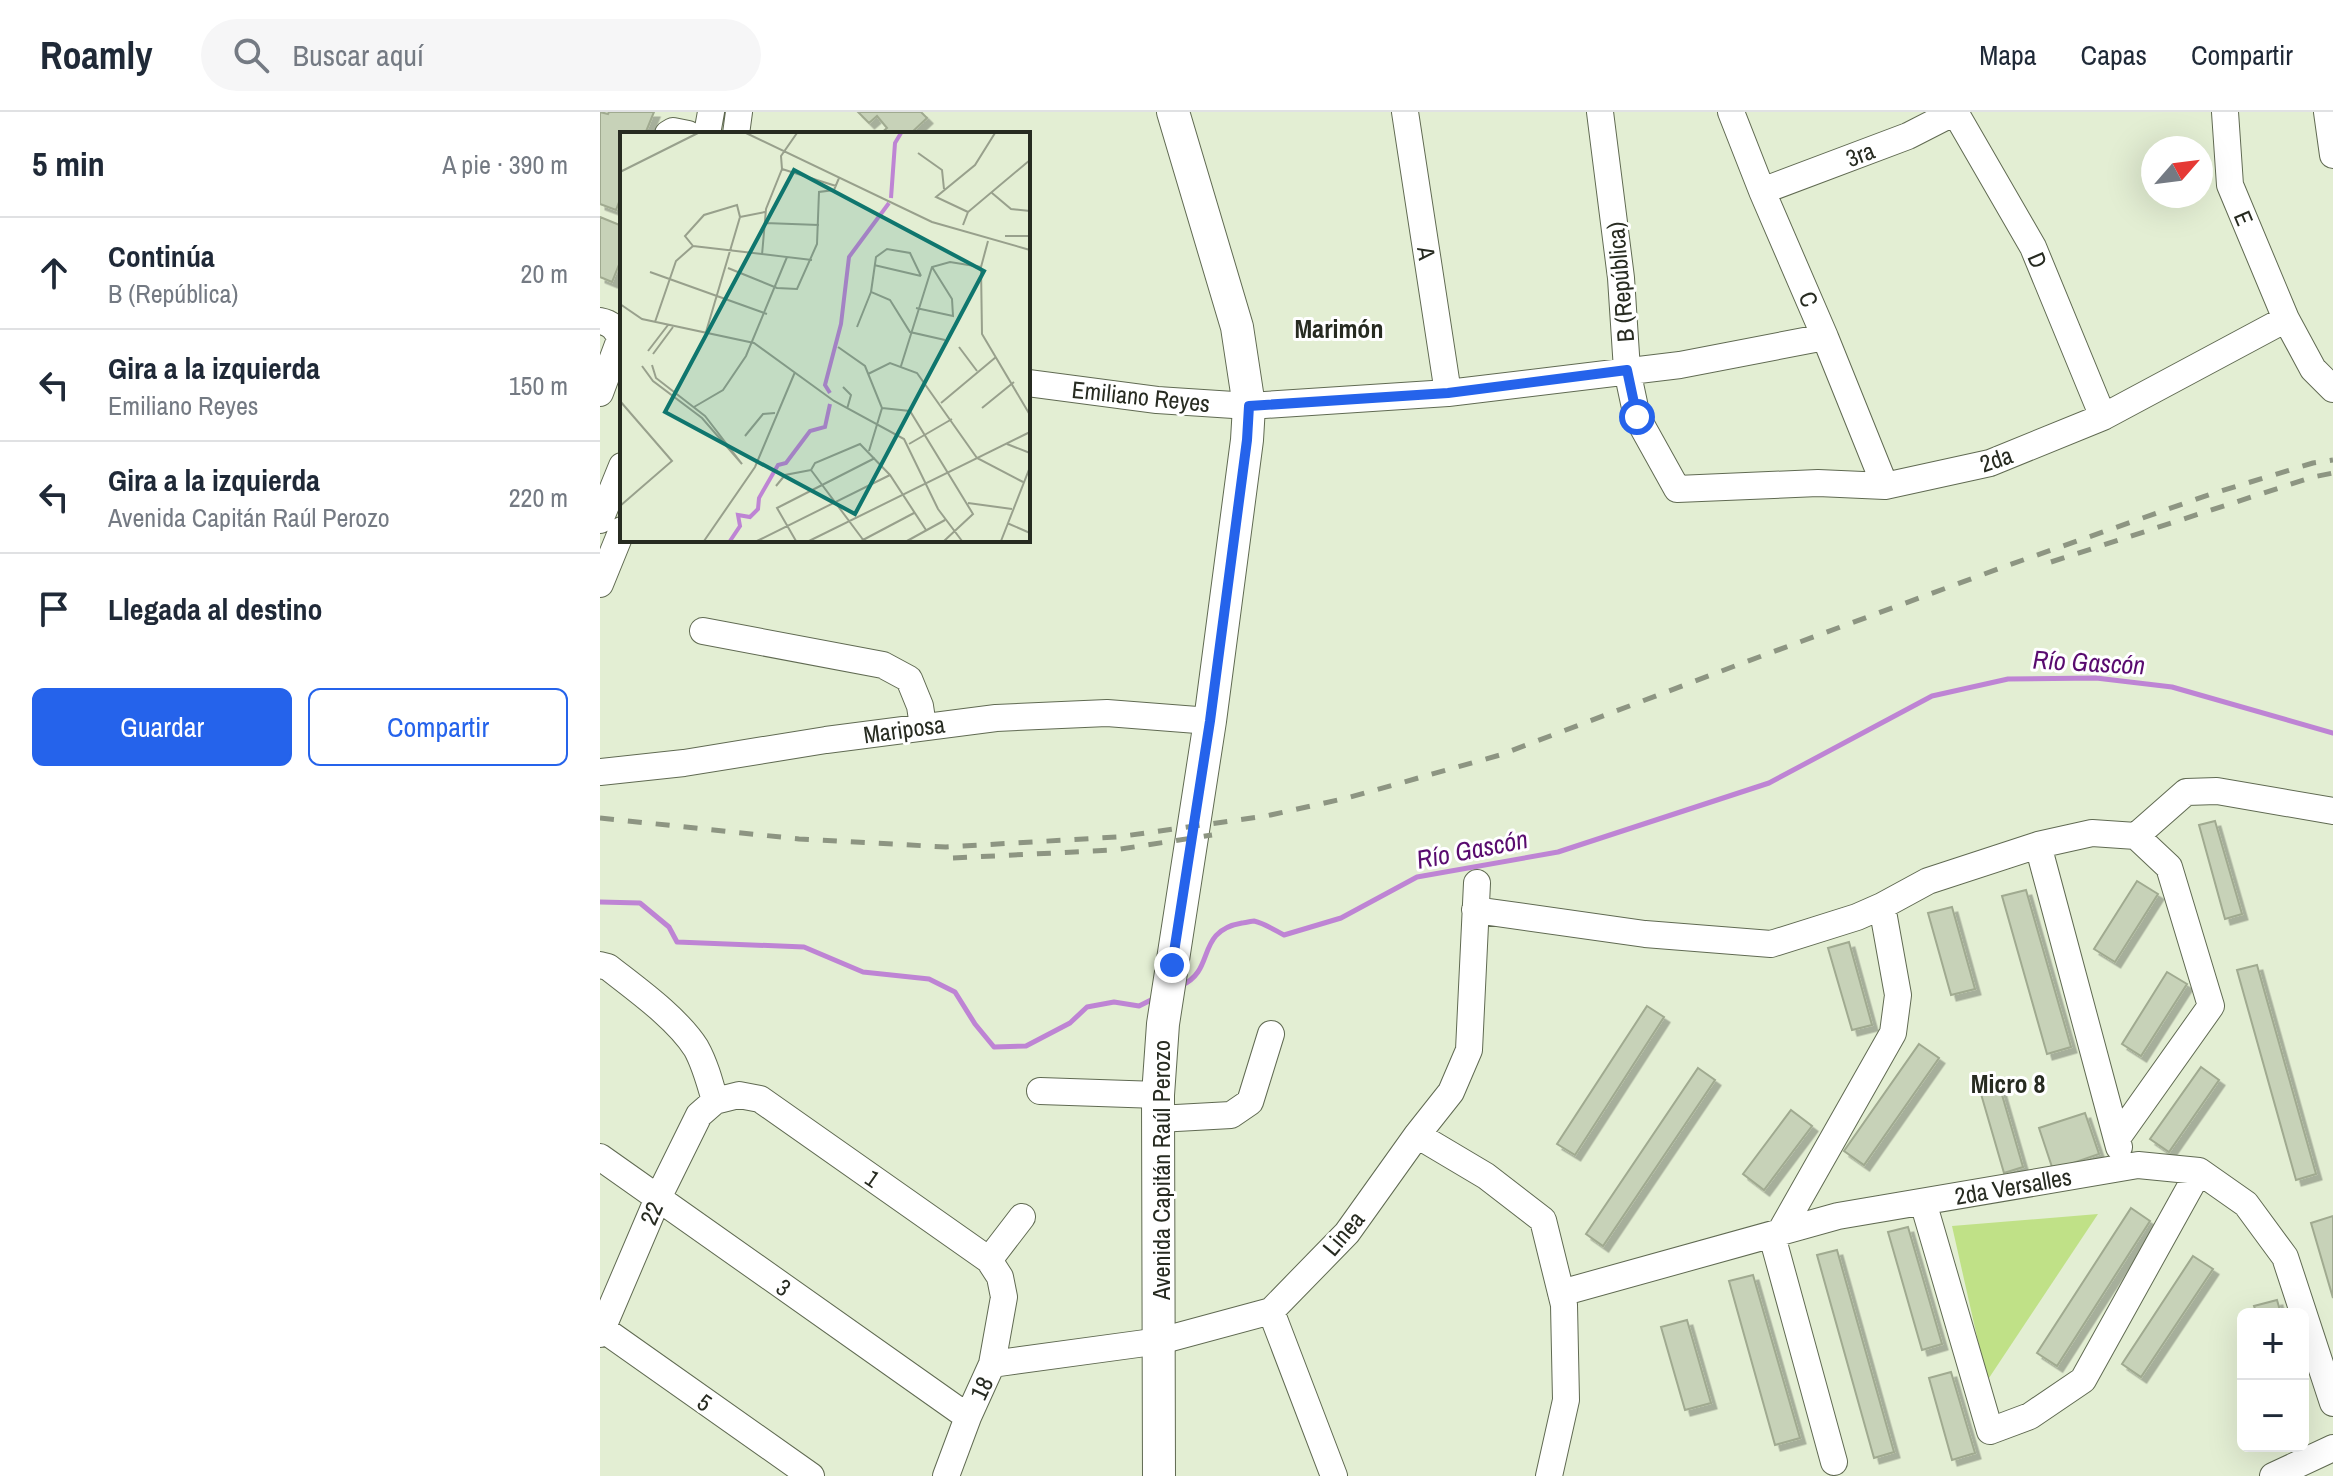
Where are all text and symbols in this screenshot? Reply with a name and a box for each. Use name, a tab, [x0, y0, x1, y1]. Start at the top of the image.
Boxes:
search box	[201, 19, 761, 91]
text: Roamly	[40, 30, 153, 81]
icon: search	[229, 33, 273, 77]
text: Buscar aquí	[293, 35, 424, 75]
text: Mapa	[1979, 36, 2037, 74]
text: Capas	[2081, 36, 2147, 74]
text: Compartir	[2191, 36, 2293, 74]
inset map	[620, 132, 1030, 542]
street label: 3ra	[1841, 134, 1879, 174]
north arrow	[2141, 136, 2213, 208]
text: 5 min	[32, 141, 105, 187]
text: A pie · 390 m	[442, 147, 568, 182]
street label: E	[2227, 206, 2261, 230]
street label: B (República)	[1599, 221, 1641, 343]
text: Continúa	[108, 236, 215, 276]
street label: A	[1410, 243, 1444, 263]
street label: D	[2020, 247, 2056, 273]
icon: ahead	[32, 251, 76, 295]
text: 20 m	[521, 256, 568, 291]
text: B (República)	[108, 276, 238, 311]
street label: C	[1791, 286, 1827, 312]
district label: Marimón	[1295, 311, 1383, 346]
text: Gira a la izquierda	[108, 348, 320, 388]
icon: left	[32, 363, 76, 407]
text: 150 m	[509, 368, 568, 403]
street label: Emiliano Reyes	[1070, 373, 1212, 419]
text: Emiliano Reyes	[108, 388, 259, 423]
route start	[1619, 399, 1655, 435]
street label: 2da	[1975, 439, 2017, 479]
text: Gira a la izquierda	[108, 460, 320, 500]
icon: left	[32, 475, 76, 519]
text: 220 m	[509, 480, 568, 515]
text: Avenida Capitán Raúl Perozo	[108, 500, 390, 535]
icon: arrive	[32, 587, 76, 631]
text: Llegada al destino	[108, 589, 323, 629]
water label: Río Gascón	[2032, 642, 2146, 682]
button: Guardar	[32, 688, 292, 766]
button: Compartir	[308, 688, 568, 766]
street label: Mariposa	[861, 707, 947, 751]
water label: Río Gascón	[1413, 821, 1531, 877]
route end	[1154, 947, 1190, 983]
street label: Avenida Capitán Raúl Perozo	[1145, 1040, 1177, 1301]
district label: Micro 8	[1971, 1066, 2045, 1101]
street label: 2da Versalles	[1952, 1160, 2074, 1212]
street label: 1	[859, 1162, 887, 1194]
street label: 22	[632, 1196, 670, 1230]
street label: Linea	[1315, 1204, 1371, 1262]
street label: 3	[770, 1271, 798, 1303]
map controls	[2237, 1308, 2309, 1452]
button: +	[2237, 1308, 2309, 1380]
street label: 18	[962, 1371, 1000, 1405]
button: −	[2237, 1380, 2309, 1452]
street label: 5	[691, 1386, 719, 1418]

